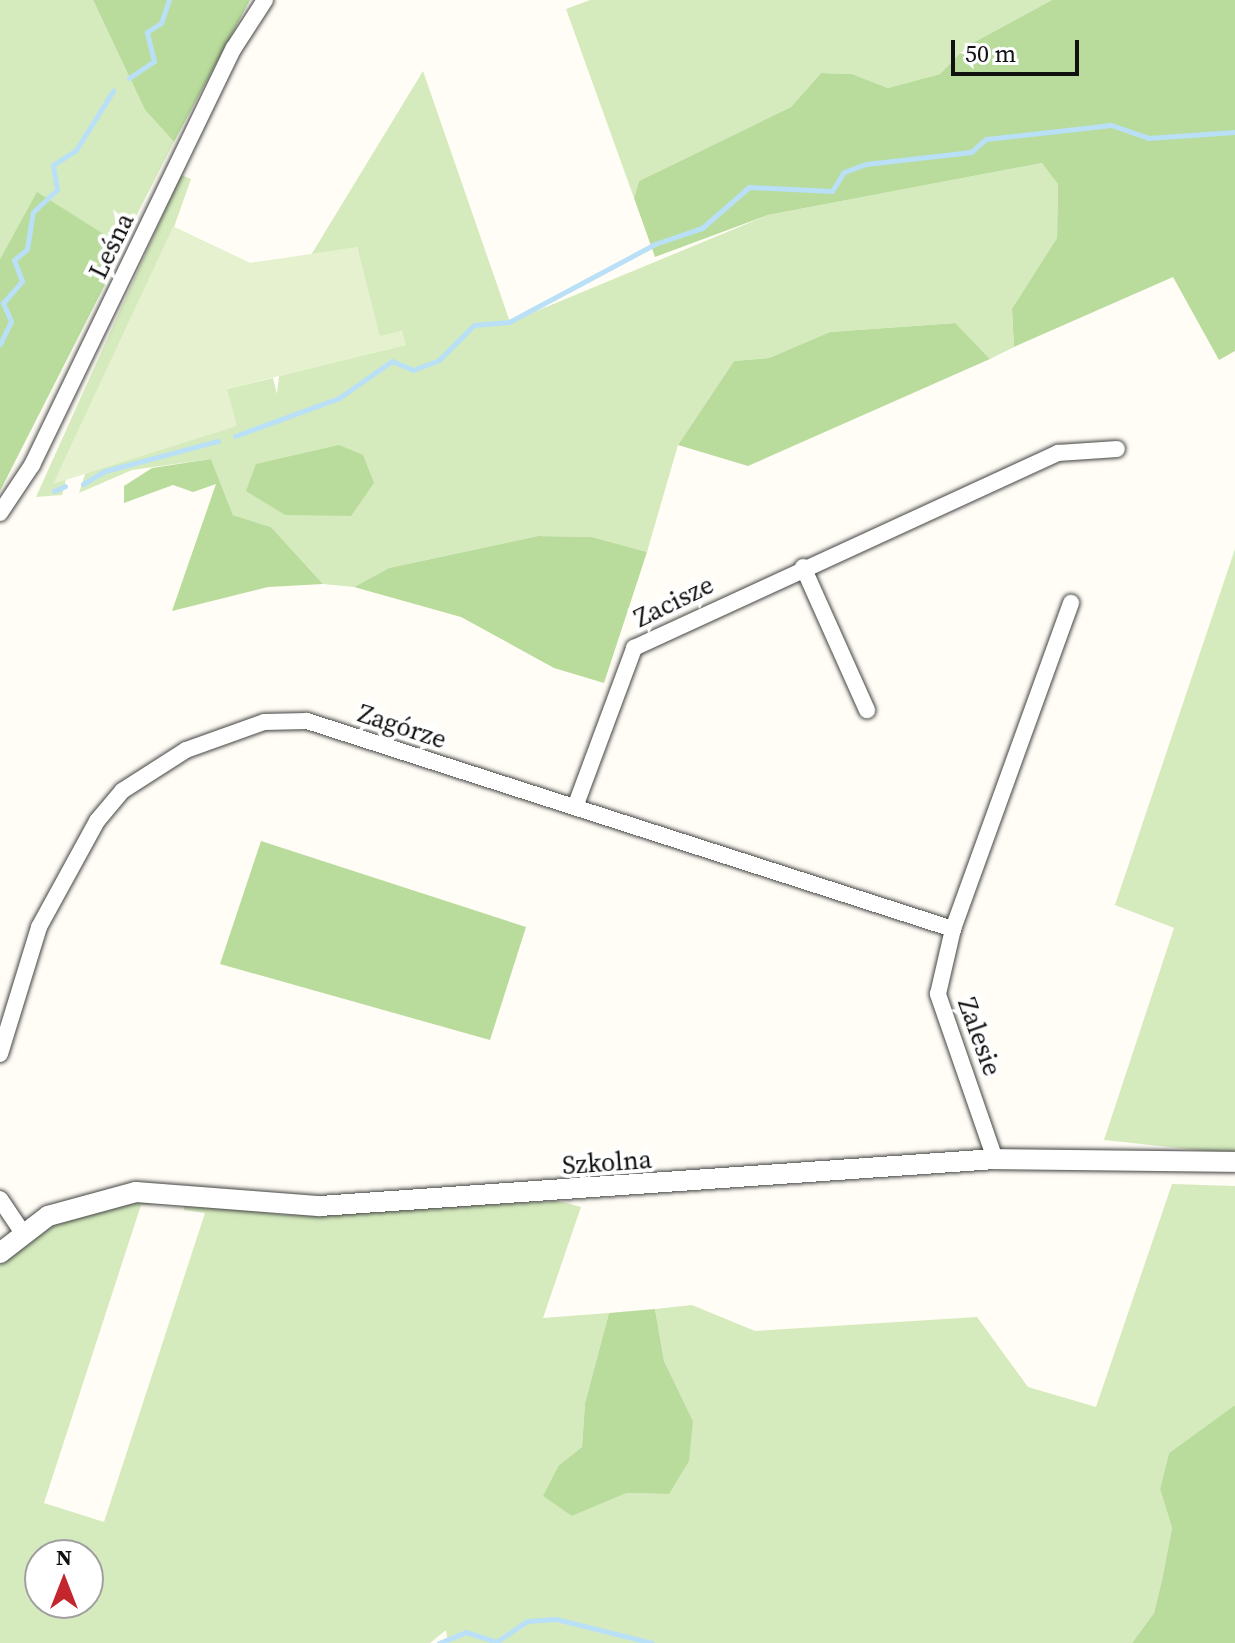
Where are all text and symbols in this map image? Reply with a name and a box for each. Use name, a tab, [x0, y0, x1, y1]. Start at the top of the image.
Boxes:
scale bar	[955, 24, 1083, 74]
text: 50 m	[965, 37, 1016, 70]
street label: Leśna	[83, 208, 141, 284]
street label: Zacisze	[629, 569, 719, 635]
street label: Zagórze	[354, 698, 450, 756]
street label: Zalesie	[951, 994, 1007, 1080]
street label: Szkolna	[561, 1144, 653, 1182]
north arrow	[24, 1539, 104, 1619]
text: N	[56, 1542, 72, 1572]

